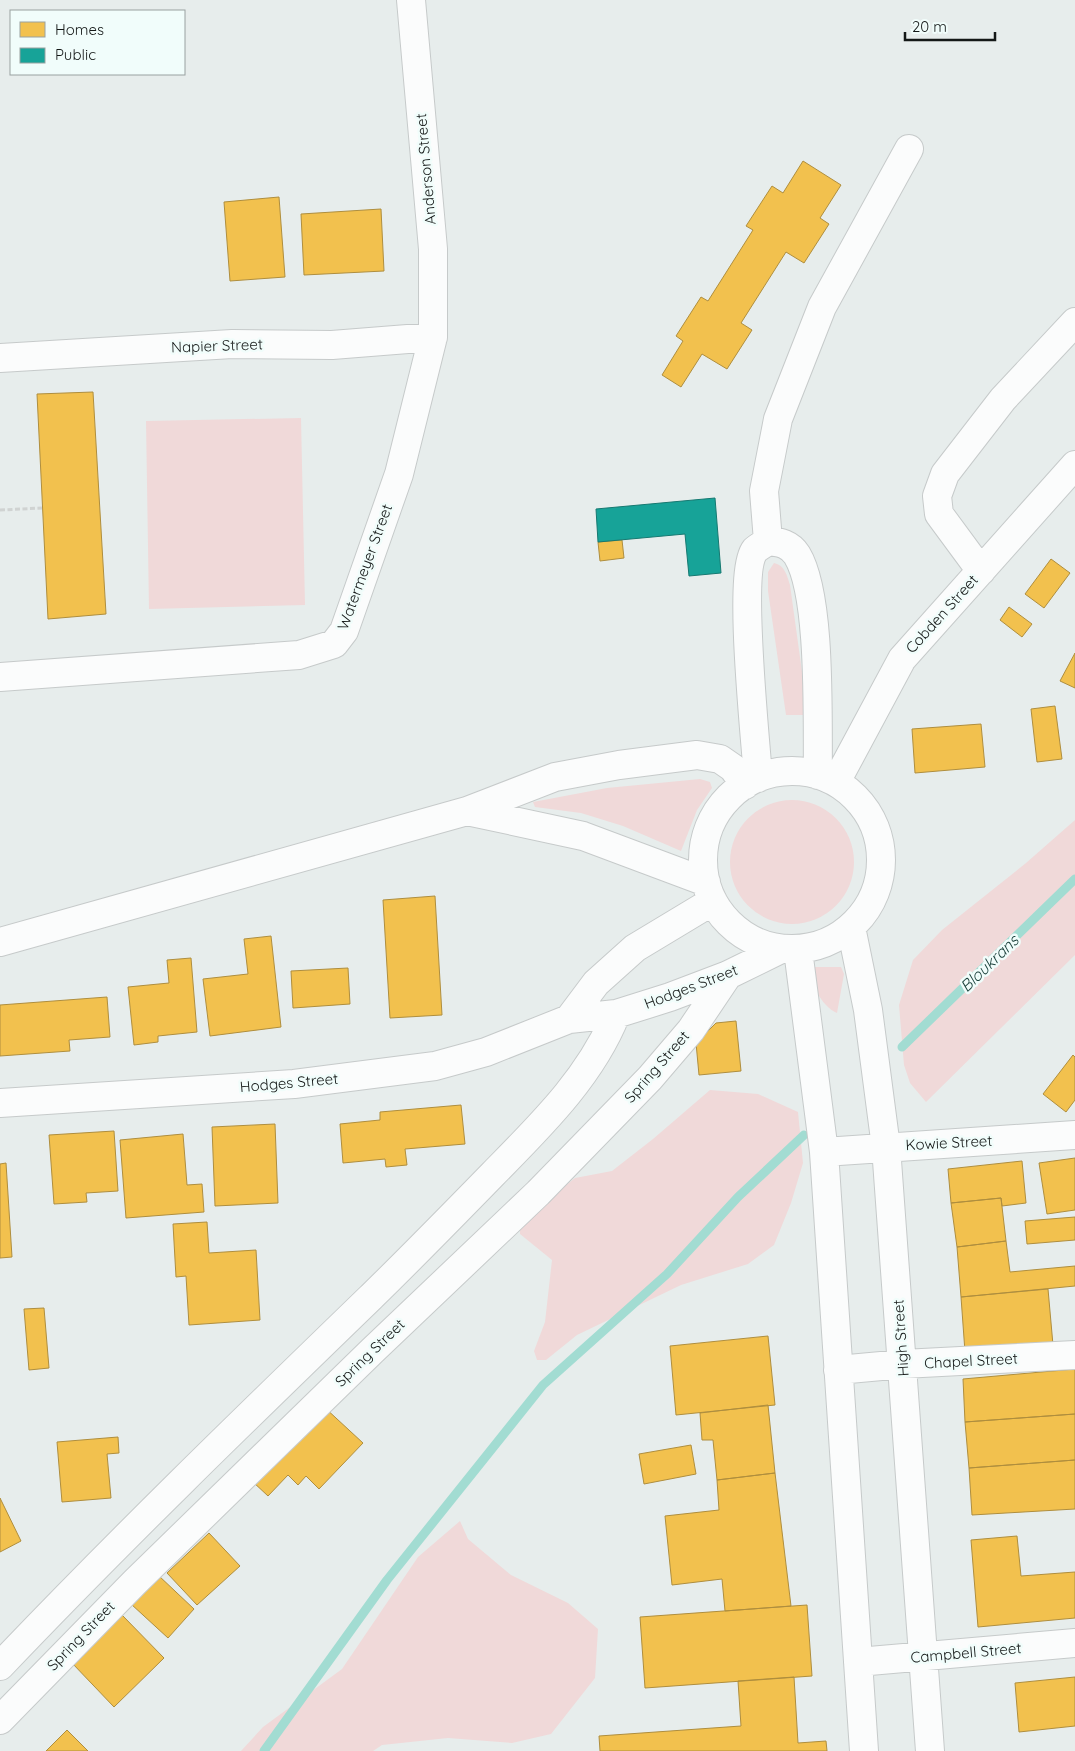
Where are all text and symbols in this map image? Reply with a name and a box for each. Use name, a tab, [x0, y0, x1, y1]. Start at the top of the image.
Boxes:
legend	[10, 10, 185, 75]
scale bar	[905, 10, 995, 42]
text: 20 m	[912, 17, 947, 36]
text: Homes	[55, 20, 104, 39]
text: Public	[55, 45, 96, 64]
street label: Anderson Street	[411, 113, 440, 225]
street label: Napier Street	[171, 334, 263, 357]
street label: Watermeyer Street	[333, 501, 396, 632]
street label: Cobden Street	[901, 570, 982, 657]
water label: Bloukrans	[956, 929, 1024, 996]
street label: Hodges Street	[641, 960, 740, 1013]
street label: Spring Street	[620, 1027, 693, 1107]
street label: Hodges Street	[239, 1069, 339, 1096]
street label: Kowie Street	[905, 1131, 993, 1154]
street label: High Street	[888, 1299, 913, 1377]
street label: Spring Street	[331, 1315, 408, 1391]
street label: Chapel Street	[924, 1349, 1018, 1372]
street label: Spring Street	[43, 1597, 119, 1674]
street label: Campbell Street	[910, 1638, 1022, 1667]

